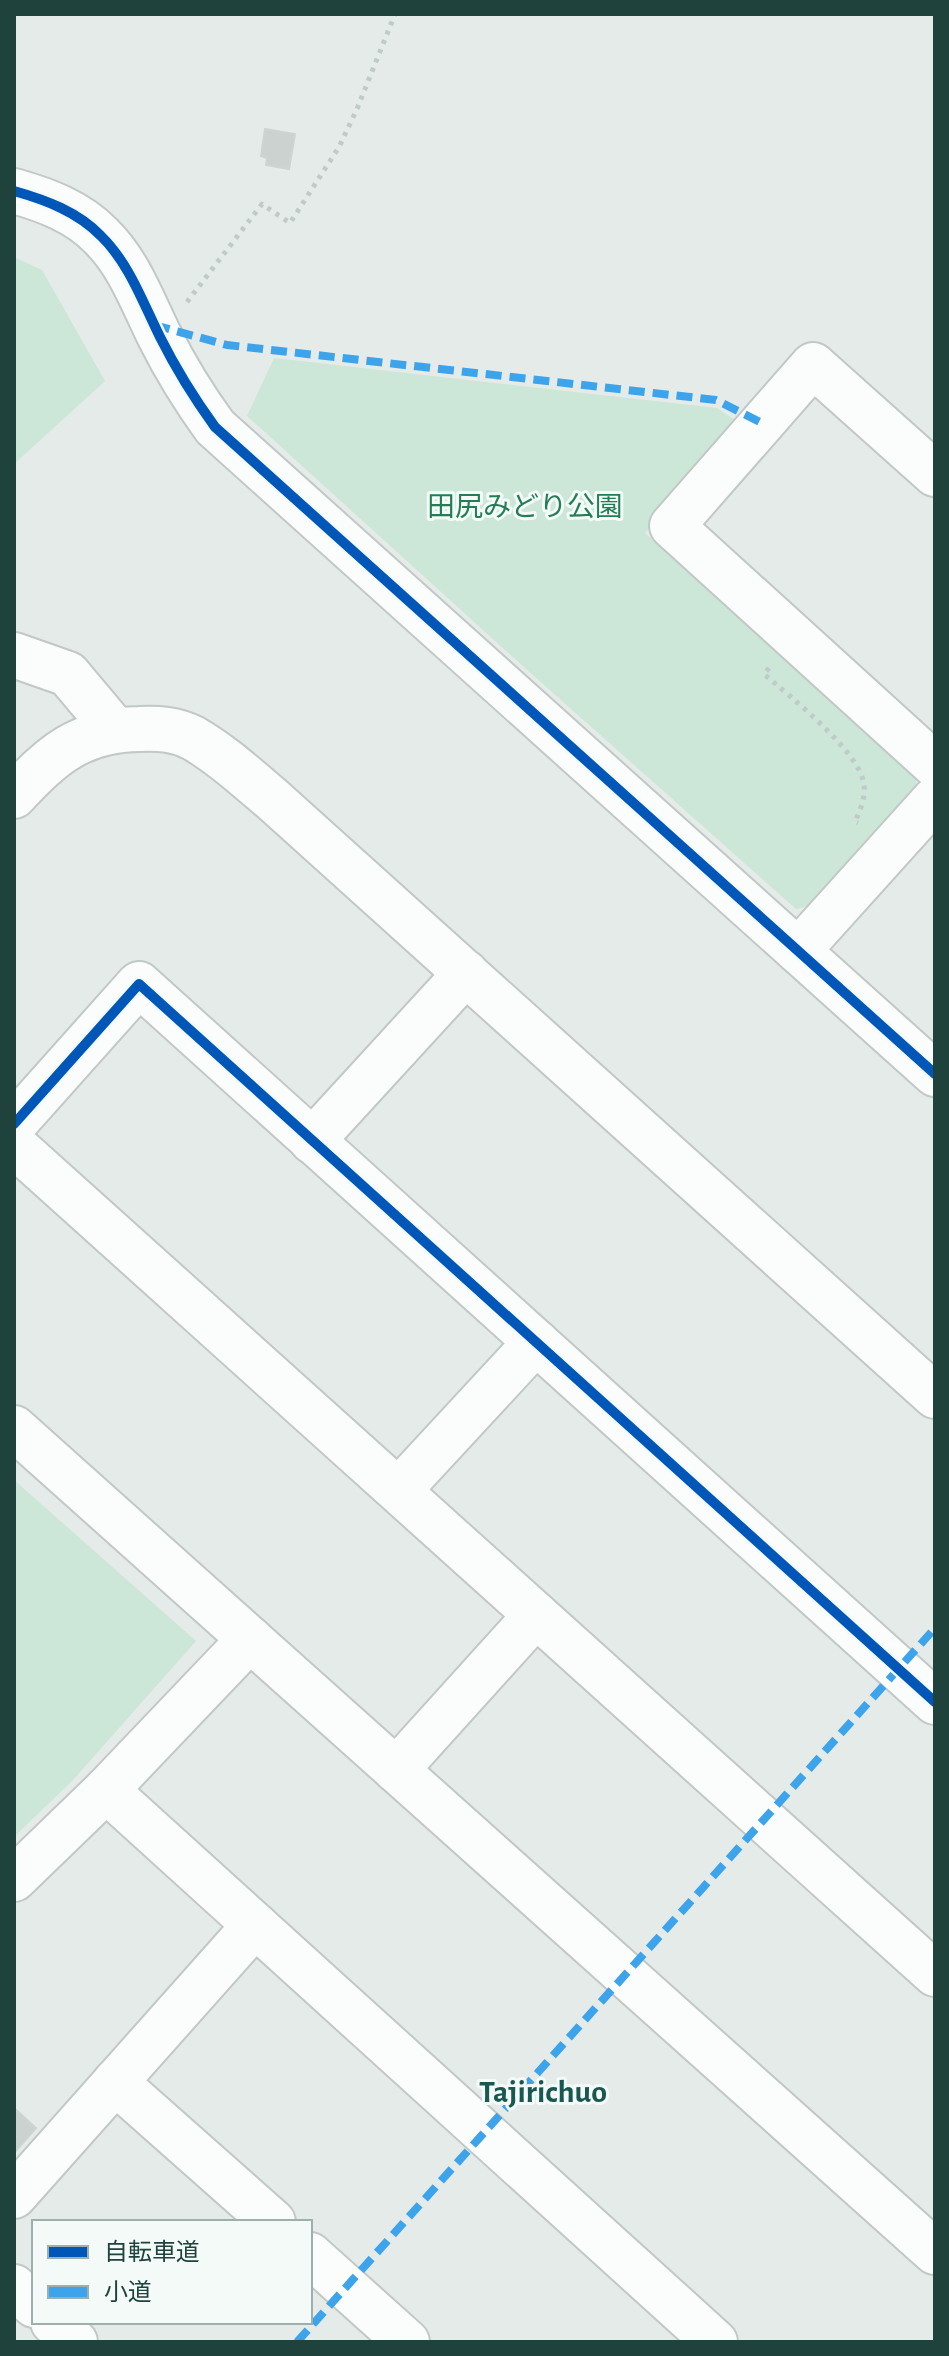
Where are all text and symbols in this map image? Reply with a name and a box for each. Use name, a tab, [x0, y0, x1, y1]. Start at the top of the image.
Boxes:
park label: 田尻みどり公園	[427, 493, 623, 522]
district label: Tajirichuo	[479, 2076, 607, 2108]
legend	[32, 2220, 312, 2324]
text: 自転車道	[104, 2239, 200, 2265]
text: 小道	[104, 2279, 152, 2305]

